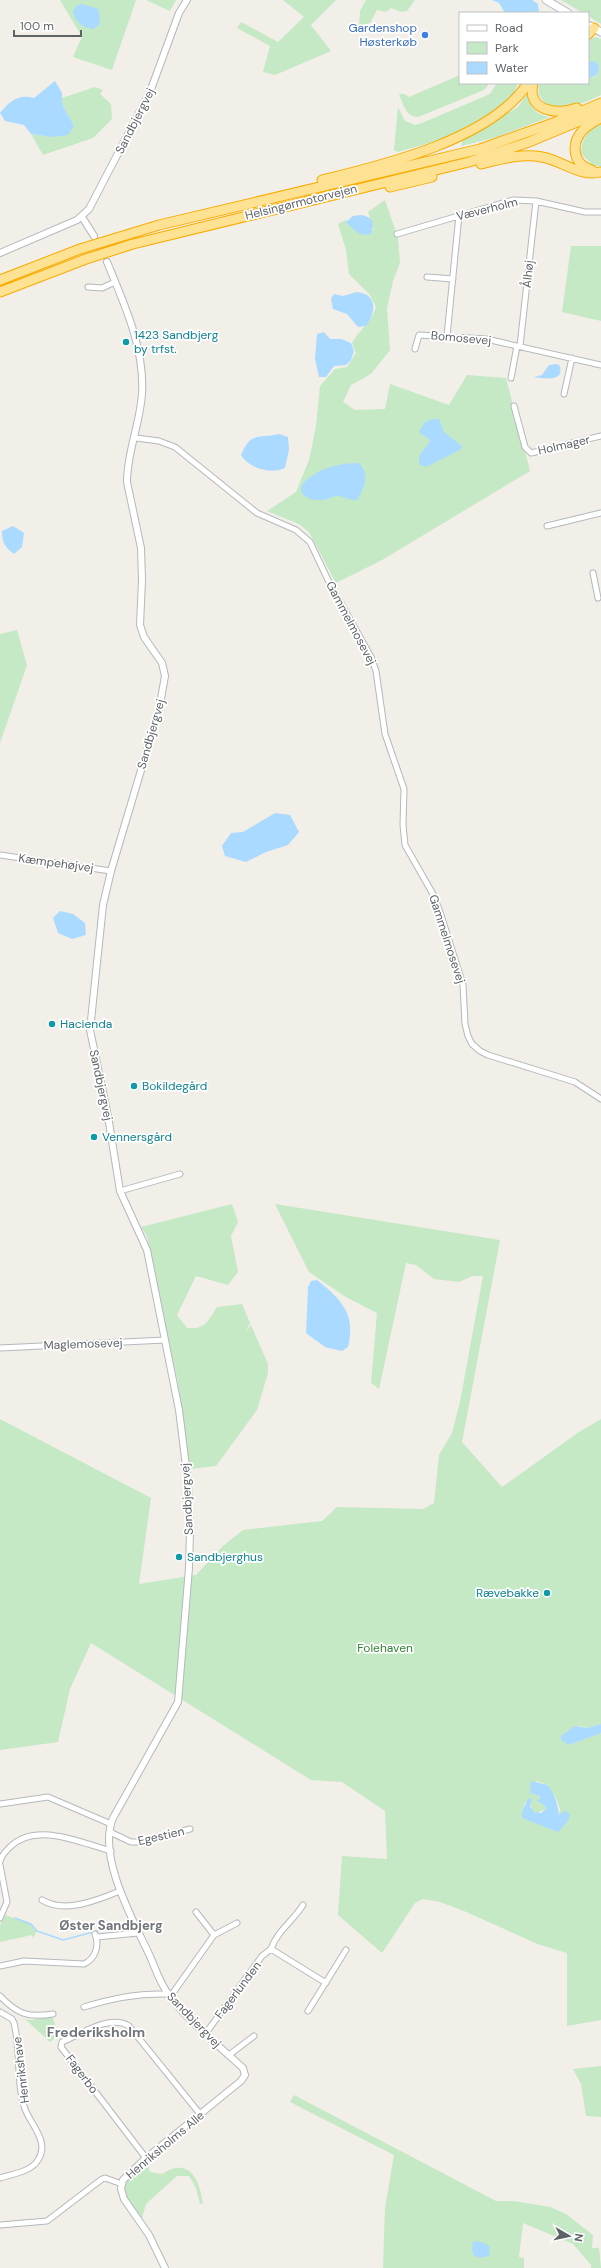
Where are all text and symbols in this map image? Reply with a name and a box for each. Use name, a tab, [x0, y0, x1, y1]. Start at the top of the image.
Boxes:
scale bar	[14, 12, 81, 38]
legend	[459, 12, 589, 84]
text: 100 m	[20, 18, 54, 34]
place label: Gardenshop Høsterkøb	[348, 20, 417, 50]
text: Road	[495, 20, 523, 36]
marker: Gardenshop Høsterkøb	[420, 30, 430, 40]
text: Park	[495, 40, 519, 56]
text: Water	[495, 60, 529, 76]
street label: Sandbjergvej	[112, 85, 158, 157]
street label: Helsingørmotorvejen	[243, 180, 359, 224]
street label: Væverholm	[455, 194, 519, 224]
street label: Ålhøj	[519, 259, 537, 289]
place label: 1423 Sandbjerg by trfst.	[134, 327, 219, 357]
street label: Bomosevej	[430, 327, 492, 349]
marker: 1423 Sandbjerg by trfst.	[121, 337, 131, 347]
street label: Holmager	[536, 431, 592, 459]
street label: Gammelmosevej	[322, 578, 380, 668]
street label: Sandbjergvej	[133, 697, 169, 771]
street label: Kæmpehøjvej	[18, 850, 95, 876]
street label: Gammelmosevej	[425, 892, 469, 986]
place label: Hacienda	[60, 1016, 112, 1032]
marker: Hacienda	[47, 1019, 57, 1029]
street label: Sandbjergvej	[86, 1048, 116, 1122]
place label: Bokildegård	[142, 1078, 207, 1094]
marker: Bokildegård	[129, 1081, 139, 1091]
place label: Vennersgård	[102, 1129, 172, 1145]
marker: Vennersgård	[89, 1132, 99, 1142]
street label: Maglemosevej	[43, 1335, 123, 1353]
street label: Sandbjergvej	[177, 1463, 197, 1535]
place label: Sandbjerghus	[187, 1549, 263, 1565]
marker: Sandbjerghus	[174, 1552, 184, 1562]
place label: Rævebakke	[476, 1585, 539, 1601]
marker: Rævebakke	[542, 1588, 552, 1598]
park label: Folehaven	[357, 1640, 413, 1656]
street label: Egestien	[136, 1823, 186, 1849]
district label: Øster Sandbjerg	[59, 1917, 163, 1934]
street label: Fagerlunden	[211, 1958, 265, 2022]
street label: Sandbjergvej	[163, 1989, 225, 2051]
district label: Frederiksholm	[47, 2023, 145, 2041]
street label: Henrikshave	[9, 2036, 33, 2104]
street label: Fagerbo	[62, 2051, 102, 2097]
street label: Henriksholms Alle	[122, 2107, 208, 2183]
north arrow	[549, 2216, 589, 2256]
text: N	[571, 2233, 586, 2243]

